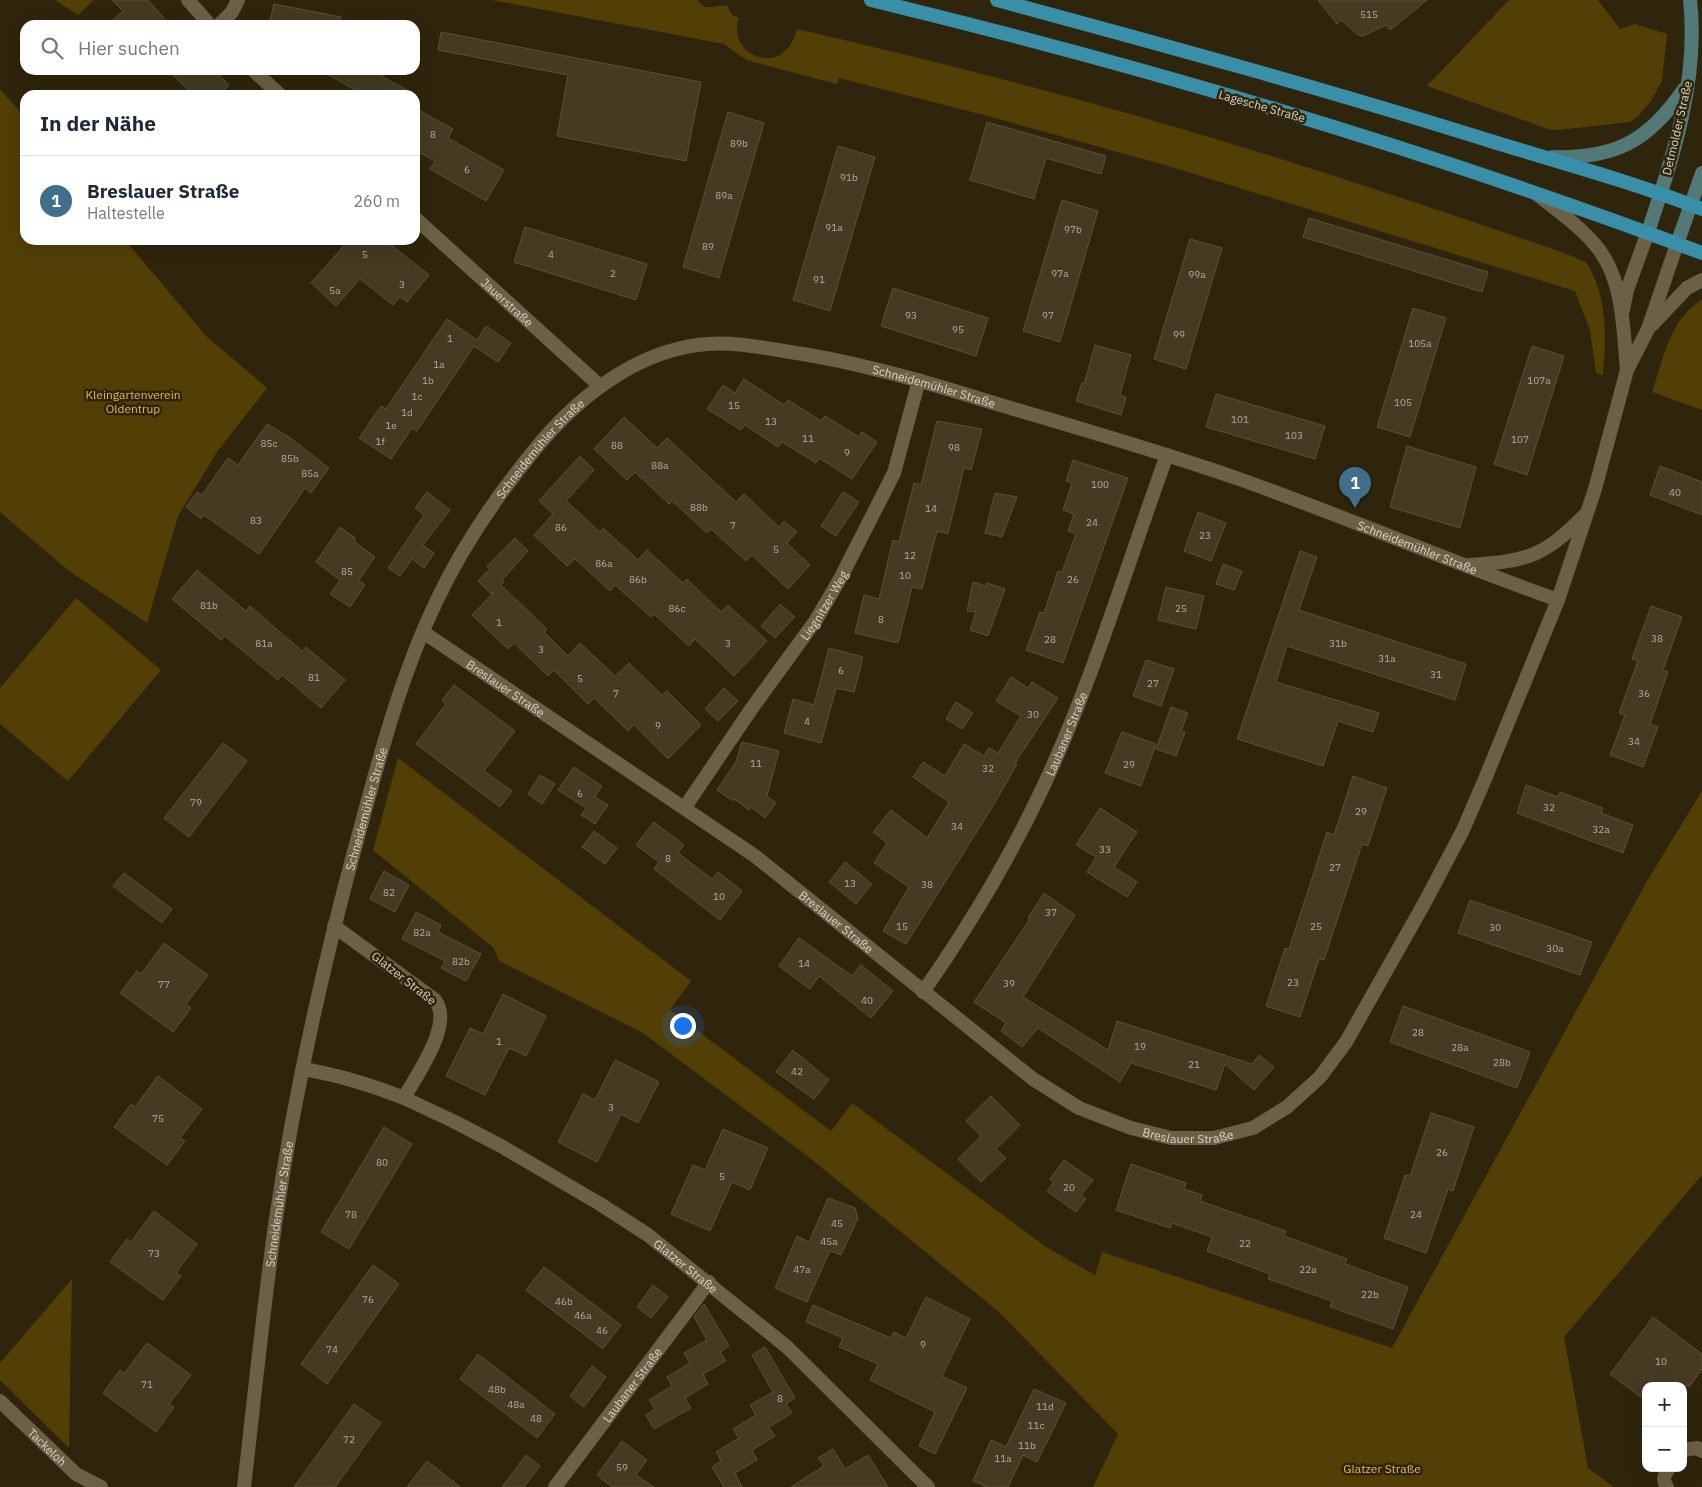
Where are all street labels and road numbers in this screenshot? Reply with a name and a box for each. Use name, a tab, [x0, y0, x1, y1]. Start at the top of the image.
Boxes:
street label: Detmolder Straße	[1659, 79, 1695, 177]
street label: Lagesche Straße	[1217, 86, 1308, 126]
street label: Jauerstraße	[478, 274, 537, 330]
street label: Schneidemühler Straße	[871, 361, 998, 411]
street label: Schneidemühler Straße	[492, 395, 587, 501]
street label: Schneidemühler Straße	[1355, 517, 1480, 577]
street label: Liegnitzer Weg	[797, 567, 851, 643]
street label: Breslauer Straße	[464, 656, 548, 720]
street label: Laubaner Straße	[1042, 689, 1090, 778]
street label: Schneidemühler Straße	[342, 745, 390, 872]
street label: Breslauer Straße	[796, 887, 877, 956]
street label: Glatzer Straße	[369, 948, 440, 1008]
street label: Breslauer Straße	[1141, 1124, 1235, 1146]
street label: Schneidemühler Straße	[262, 1140, 296, 1268]
street label: Glatzer Straße	[651, 1235, 721, 1296]
street label: Laubaner Straße	[599, 1344, 665, 1425]
street label: Tackeloh	[25, 1425, 70, 1469]

